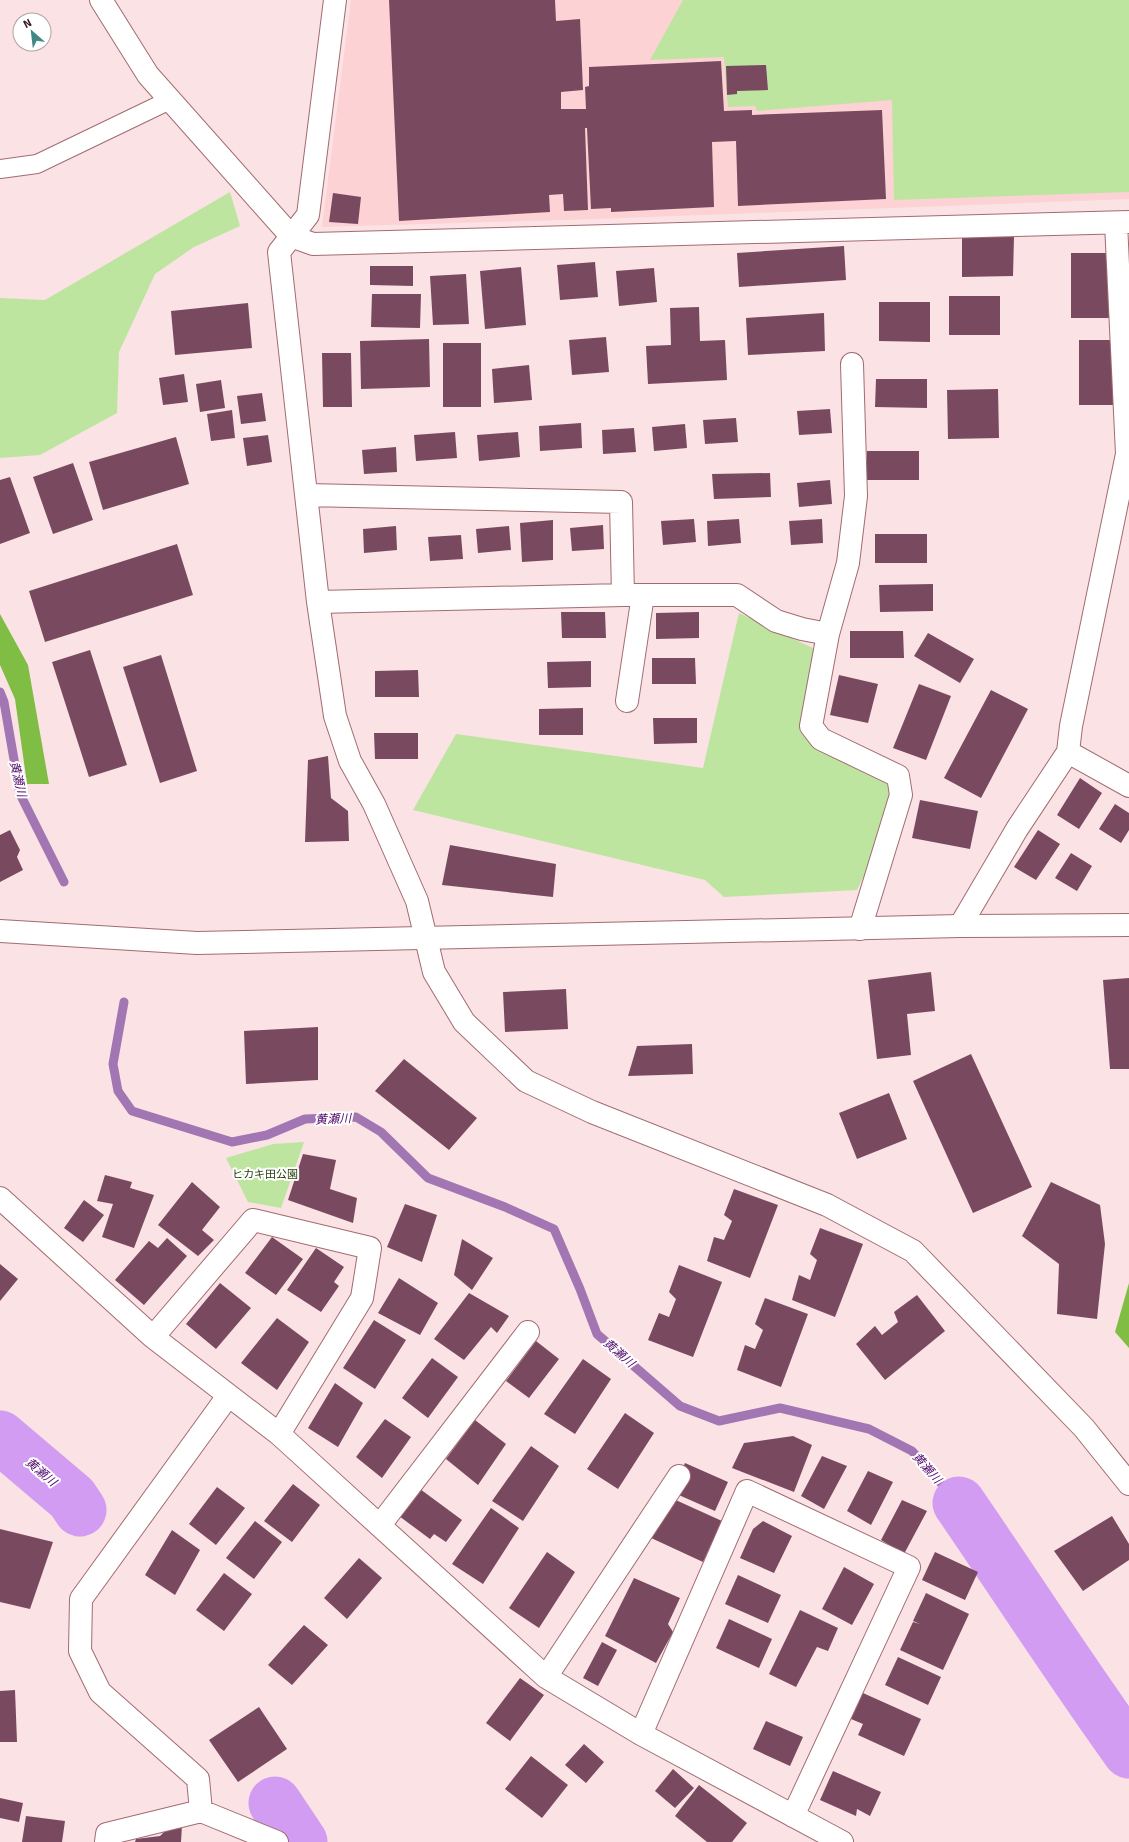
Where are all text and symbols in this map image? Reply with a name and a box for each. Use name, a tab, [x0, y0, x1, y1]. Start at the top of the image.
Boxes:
north arrow	[12, 12, 52, 52]
text: N	[21, 16, 34, 31]
water label: 黄瀬川	[6, 760, 29, 800]
water label: 黄瀬川	[315, 1111, 353, 1128]
park label: ヒカキ田公園	[232, 1168, 298, 1181]
water label: 黄瀬川	[600, 1336, 639, 1372]
water label: 黄瀬川	[909, 1450, 946, 1488]
water label: 黄瀬川	[22, 1455, 61, 1491]

